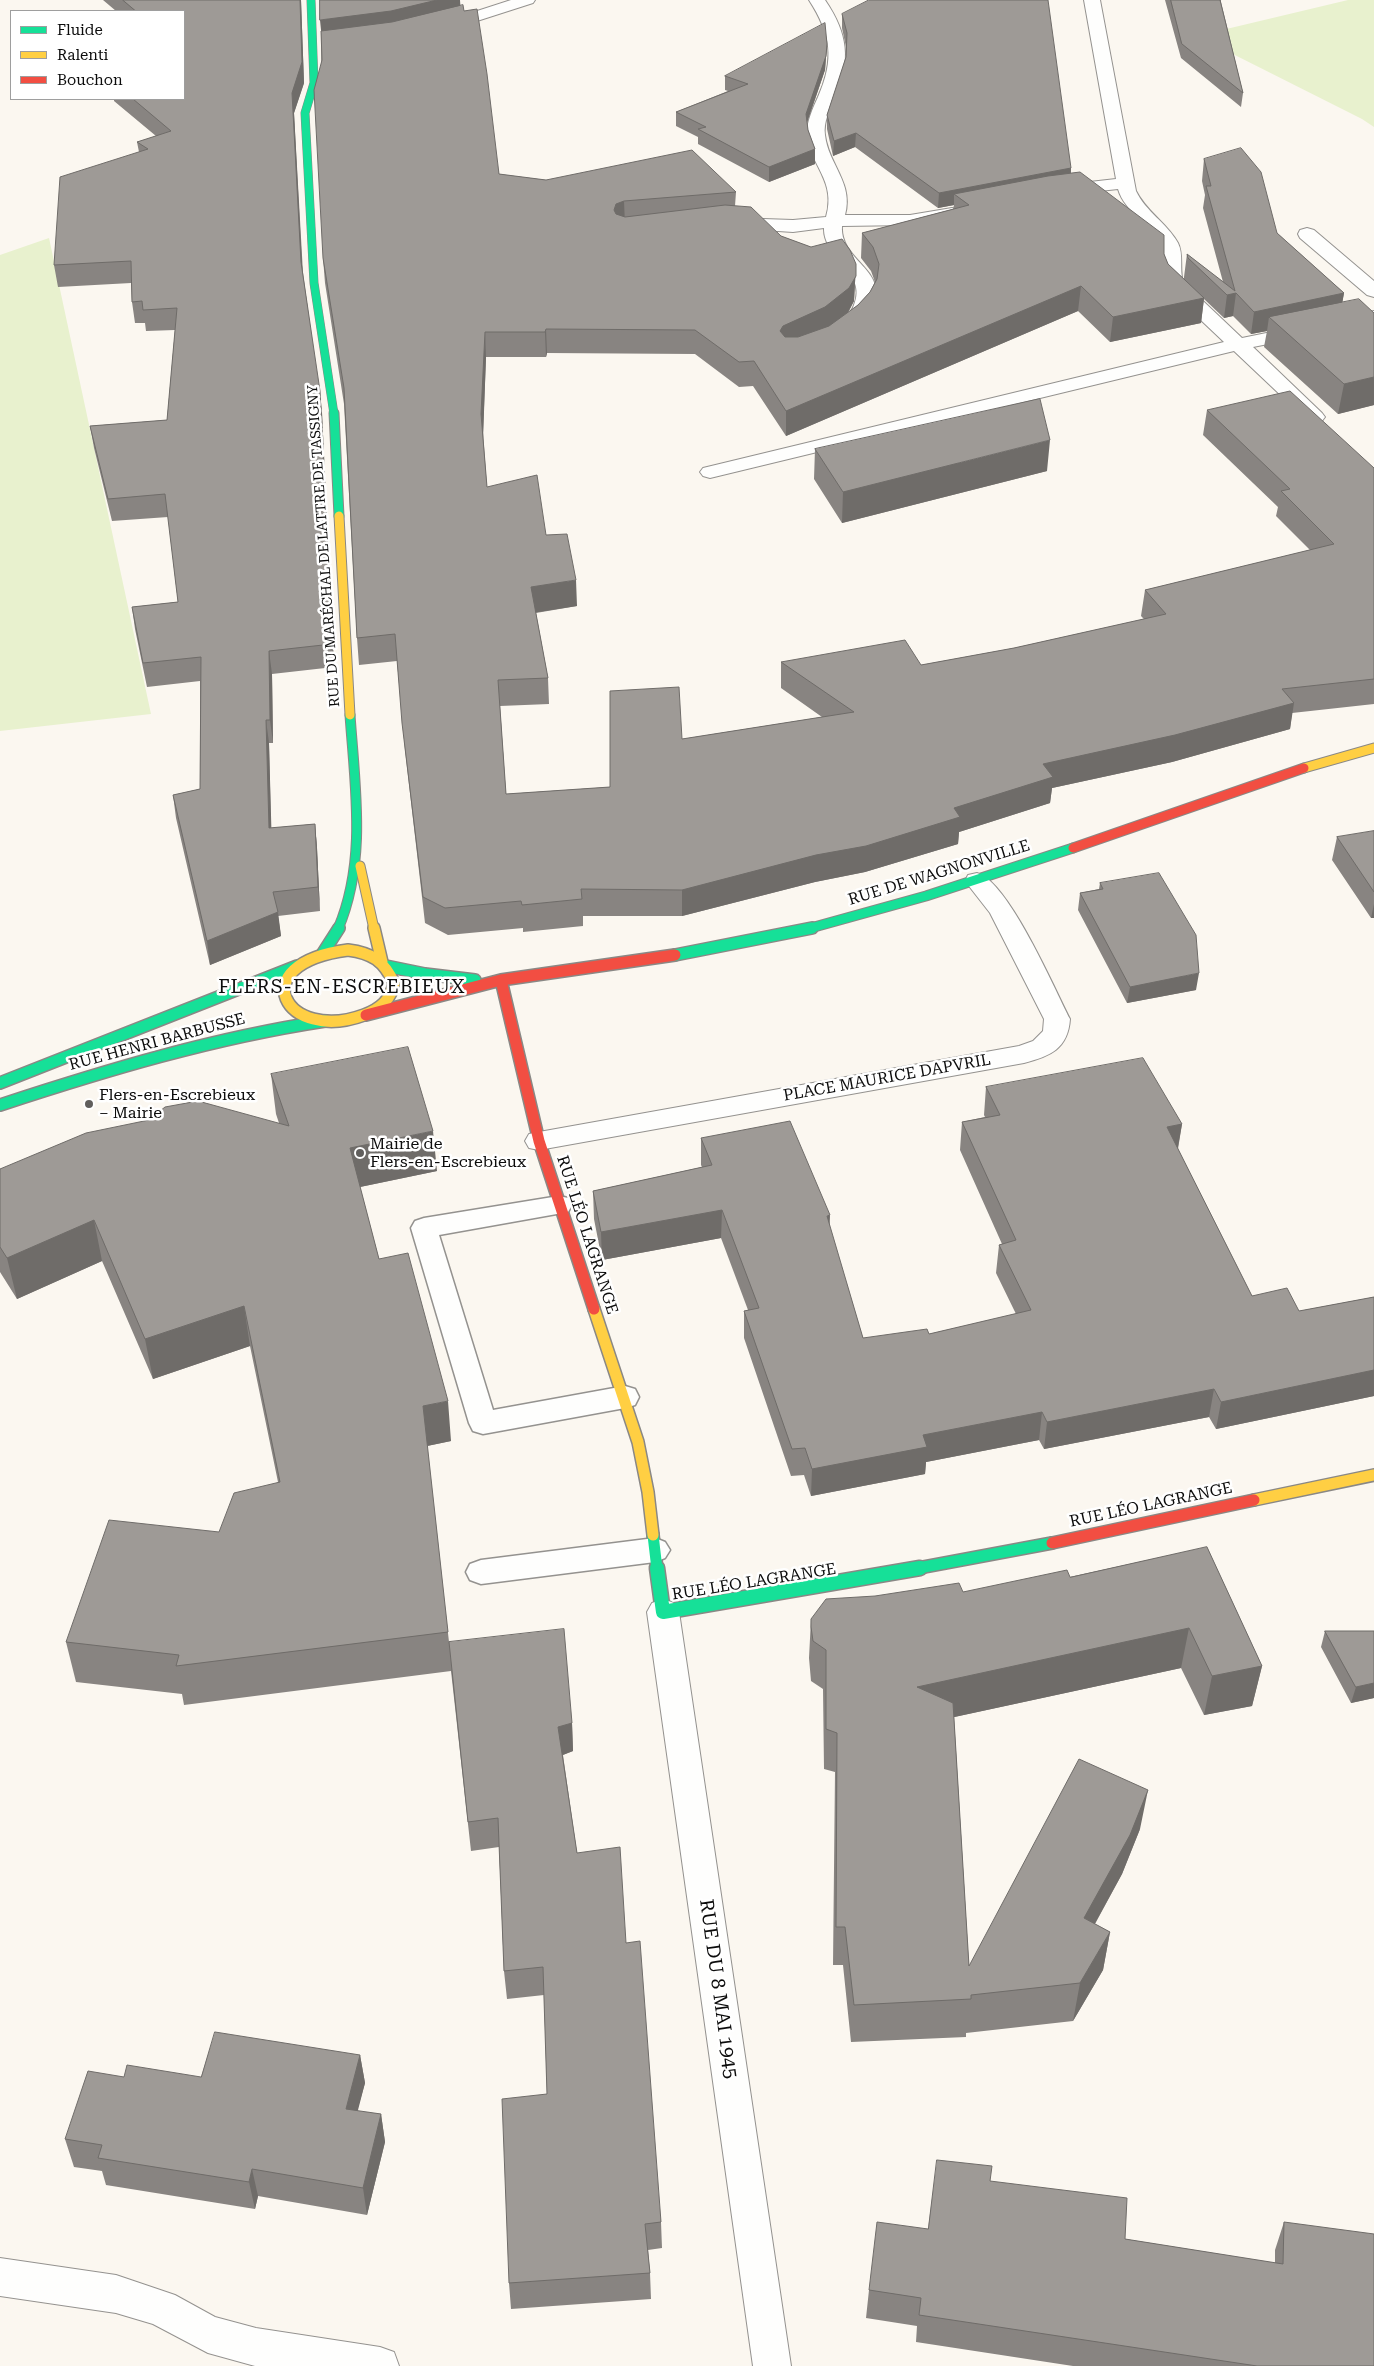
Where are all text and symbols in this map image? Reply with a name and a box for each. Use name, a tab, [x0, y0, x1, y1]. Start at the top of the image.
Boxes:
legend	[10, 10, 185, 100]
text: Fluide	[57, 21, 103, 39]
text: Ralenti	[57, 46, 108, 64]
text: Bouchon	[57, 71, 123, 89]
street label: RUE DU MARÉCHAL DE LATTRE DE TASSIGNY	[304, 384, 344, 708]
street label: RUE DE WAGNONVILLE	[846, 836, 1032, 910]
district label: FLERS-EN-ESCREBIEUX	[216, 976, 468, 998]
street label: RUE HENRI BARBUSSE	[67, 1009, 247, 1075]
street label: PLACE MAURICE DAPVRIL	[782, 1050, 992, 1106]
place label: Flers-en-Escrebieux – Mairie	[99, 1085, 255, 1123]
marker: Flers-en-Escrebieux – Mairie	[83, 1098, 95, 1110]
place label: Mairie de Flers-en-Escrebieux	[370, 1134, 526, 1172]
marker: Mairie de Flers-en-Escrebieux	[354, 1147, 366, 1159]
street label: RUE LÉO LAGRANGE	[552, 1153, 622, 1317]
street label: RUE LÉO LAGRANGE	[1068, 1478, 1234, 1532]
street label: RUE LÉO LAGRANGE	[671, 1560, 837, 1604]
street label: RUE DU 8 MAI 1945	[694, 1898, 742, 2080]

